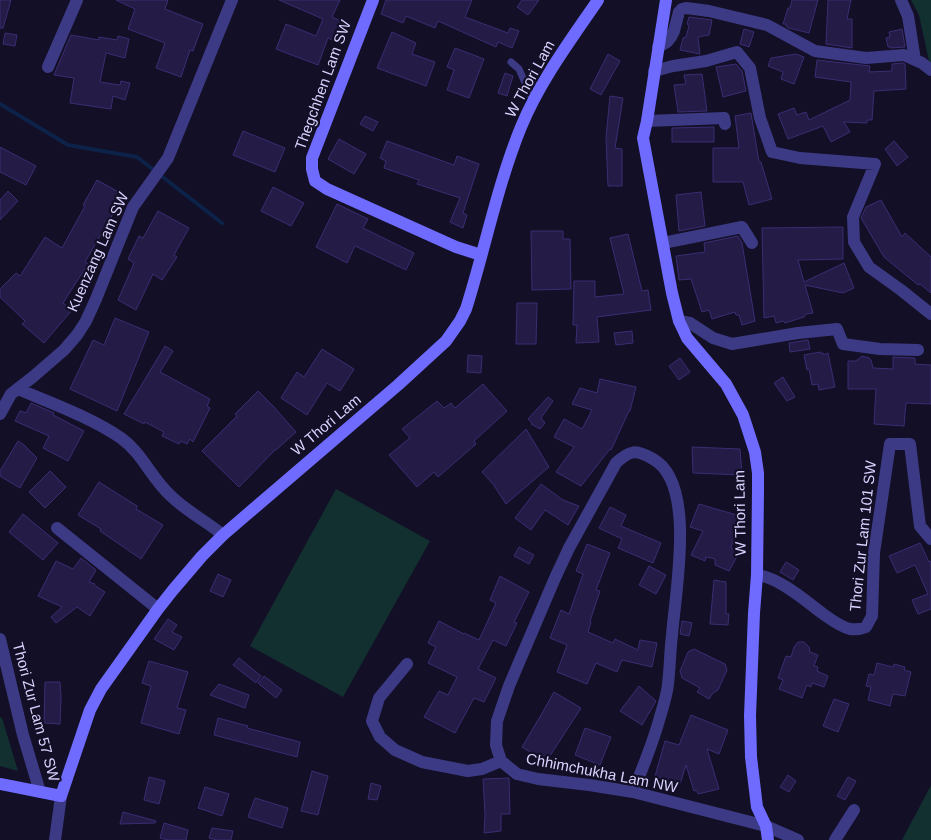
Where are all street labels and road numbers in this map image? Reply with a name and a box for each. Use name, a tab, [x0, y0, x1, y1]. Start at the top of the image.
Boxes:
street label: Thegchhen Lam SW	[291, 17, 354, 152]
street label: W Thori Lam	[501, 37, 558, 120]
street label: Kuenzang Lam SW	[63, 189, 132, 314]
street label: W Thori Lam	[287, 391, 364, 459]
street label: Thori Zur Lam 101 SW	[846, 459, 879, 612]
street label: W Thori Lam	[730, 470, 749, 556]
street label: Thori Zur Lam 57 SW	[10, 640, 63, 784]
street label: Chhimchukha Lam NW	[525, 749, 680, 796]

